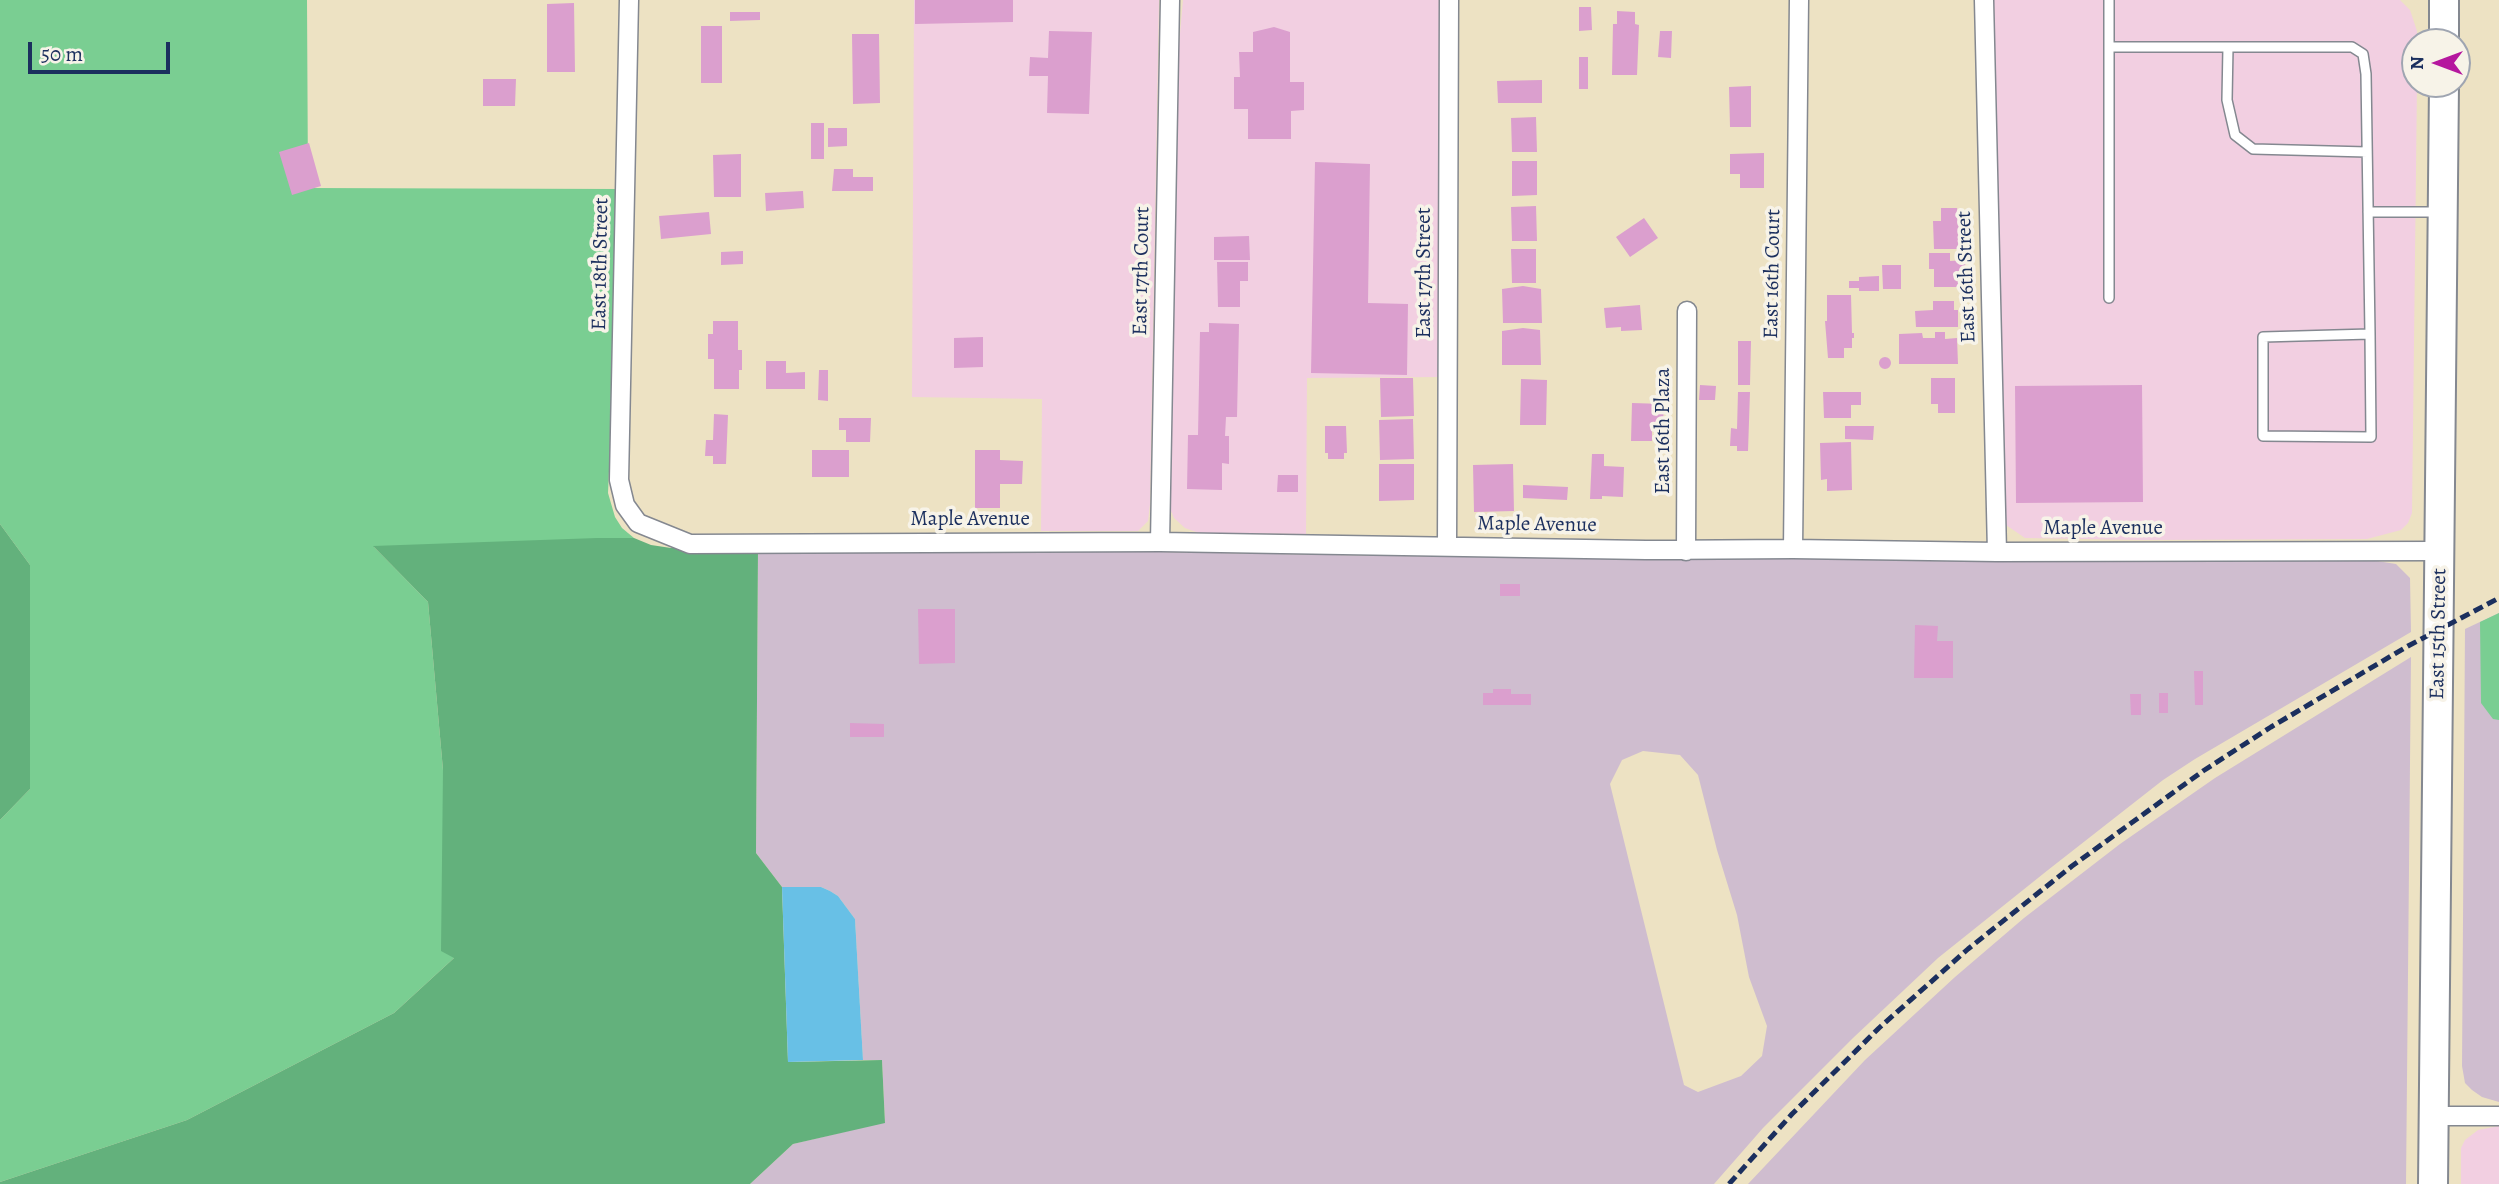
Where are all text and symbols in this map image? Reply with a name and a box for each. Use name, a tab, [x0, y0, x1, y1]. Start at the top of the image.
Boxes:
scale bar	[32, 28, 173, 72]
north arrow	[2401, 28, 2471, 98]
text: 50 m	[41, 40, 83, 68]
text: N	[2404, 56, 2430, 70]
street label: East 18th Street	[587, 197, 615, 331]
street label: East 17th Court	[1128, 206, 1156, 336]
street label: East 17th Street	[1412, 207, 1438, 339]
street label: East 16th Court	[1759, 209, 1787, 339]
street label: East 16th Street	[1952, 211, 1982, 343]
street label: East 16th Plaza	[1651, 368, 1677, 494]
street label: Maple Avenue	[910, 507, 1030, 533]
street label: Maple Avenue	[1477, 511, 1597, 539]
street label: Maple Avenue	[2043, 516, 2163, 542]
street label: East 15th Street	[2425, 568, 2453, 700]

